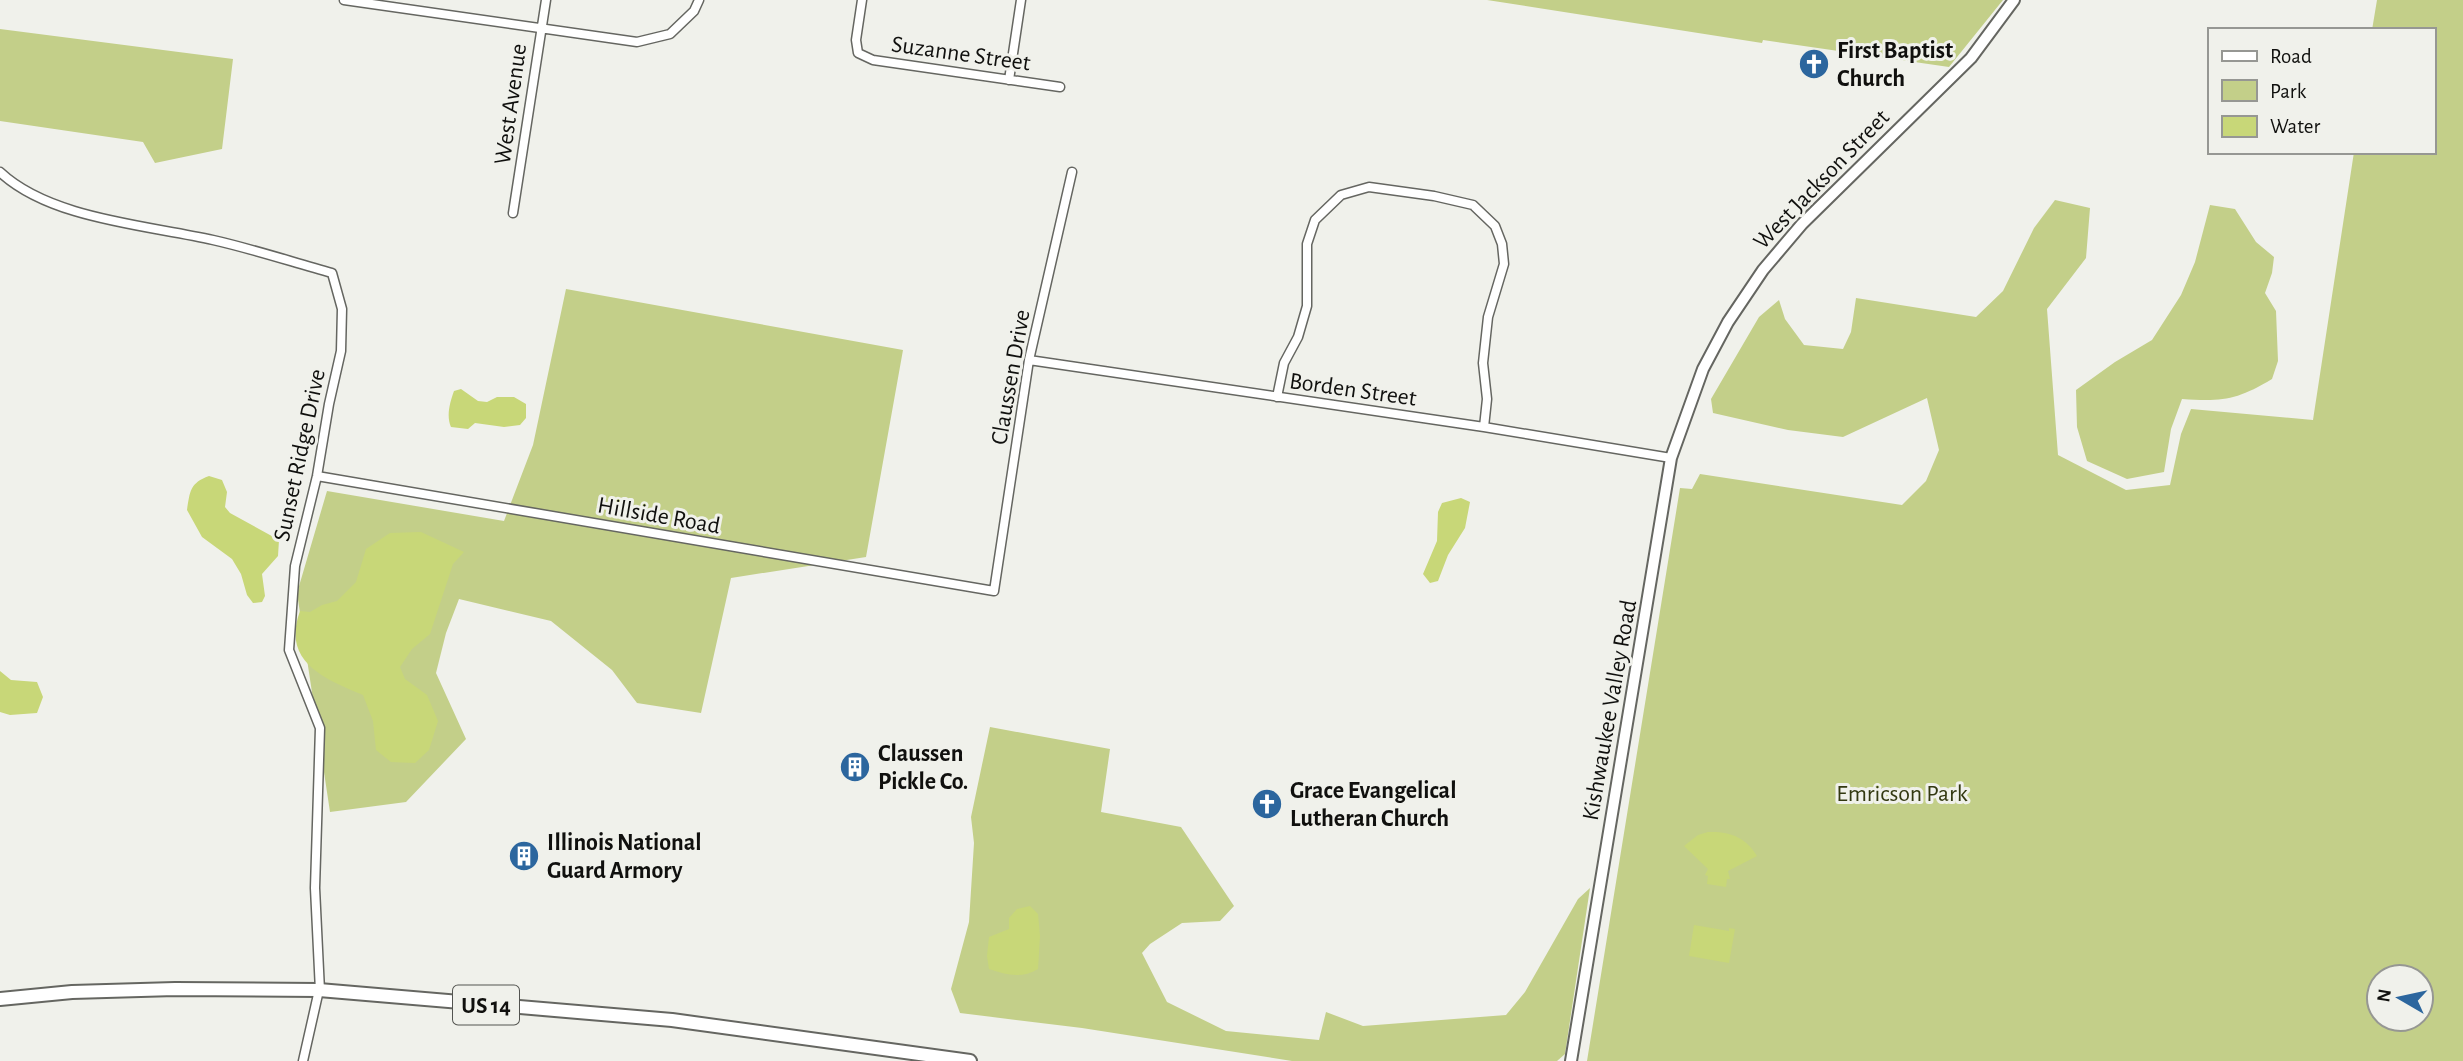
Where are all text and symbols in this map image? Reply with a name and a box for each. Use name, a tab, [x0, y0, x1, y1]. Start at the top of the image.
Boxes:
legend	[2208, 28, 2435, 154]
street label: Suzanne Street	[890, 32, 1032, 76]
place label: First Baptist Church	[1837, 39, 1953, 91]
street label: West Avenue	[491, 42, 531, 166]
text: Road	[2270, 46, 2312, 67]
church icon: First Baptist Church	[1797, 47, 1831, 81]
text: Park	[2270, 81, 2307, 102]
street label: West Jackson Street	[1749, 105, 1894, 254]
text: Water	[2270, 116, 2320, 137]
street label: Claussen Drive	[987, 308, 1035, 447]
street label: Sunset Ridge Drive	[270, 367, 330, 544]
street label: Borden Street	[1288, 369, 1418, 411]
street label: Hillside Road	[596, 493, 722, 539]
street label: Kishwaukee Valley Road	[1579, 598, 1641, 822]
place label: Claussen Pickle Co.	[878, 742, 968, 794]
building icon: Claussen Pickle Co.	[838, 750, 872, 784]
place label: Grace Evangelical Lutheran Church	[1290, 779, 1456, 831]
park label: Emricson Park	[1836, 782, 1968, 806]
church icon: Grace Evangelical Lutheran Church	[1250, 787, 1284, 821]
place label: Illinois National Guard Armory	[547, 831, 702, 883]
building icon: Illinois National Guard Armory	[507, 839, 541, 873]
north arrow	[2365, 963, 2435, 1033]
road number: US 14	[453, 986, 519, 1024]
text: N	[2374, 988, 2395, 1004]

